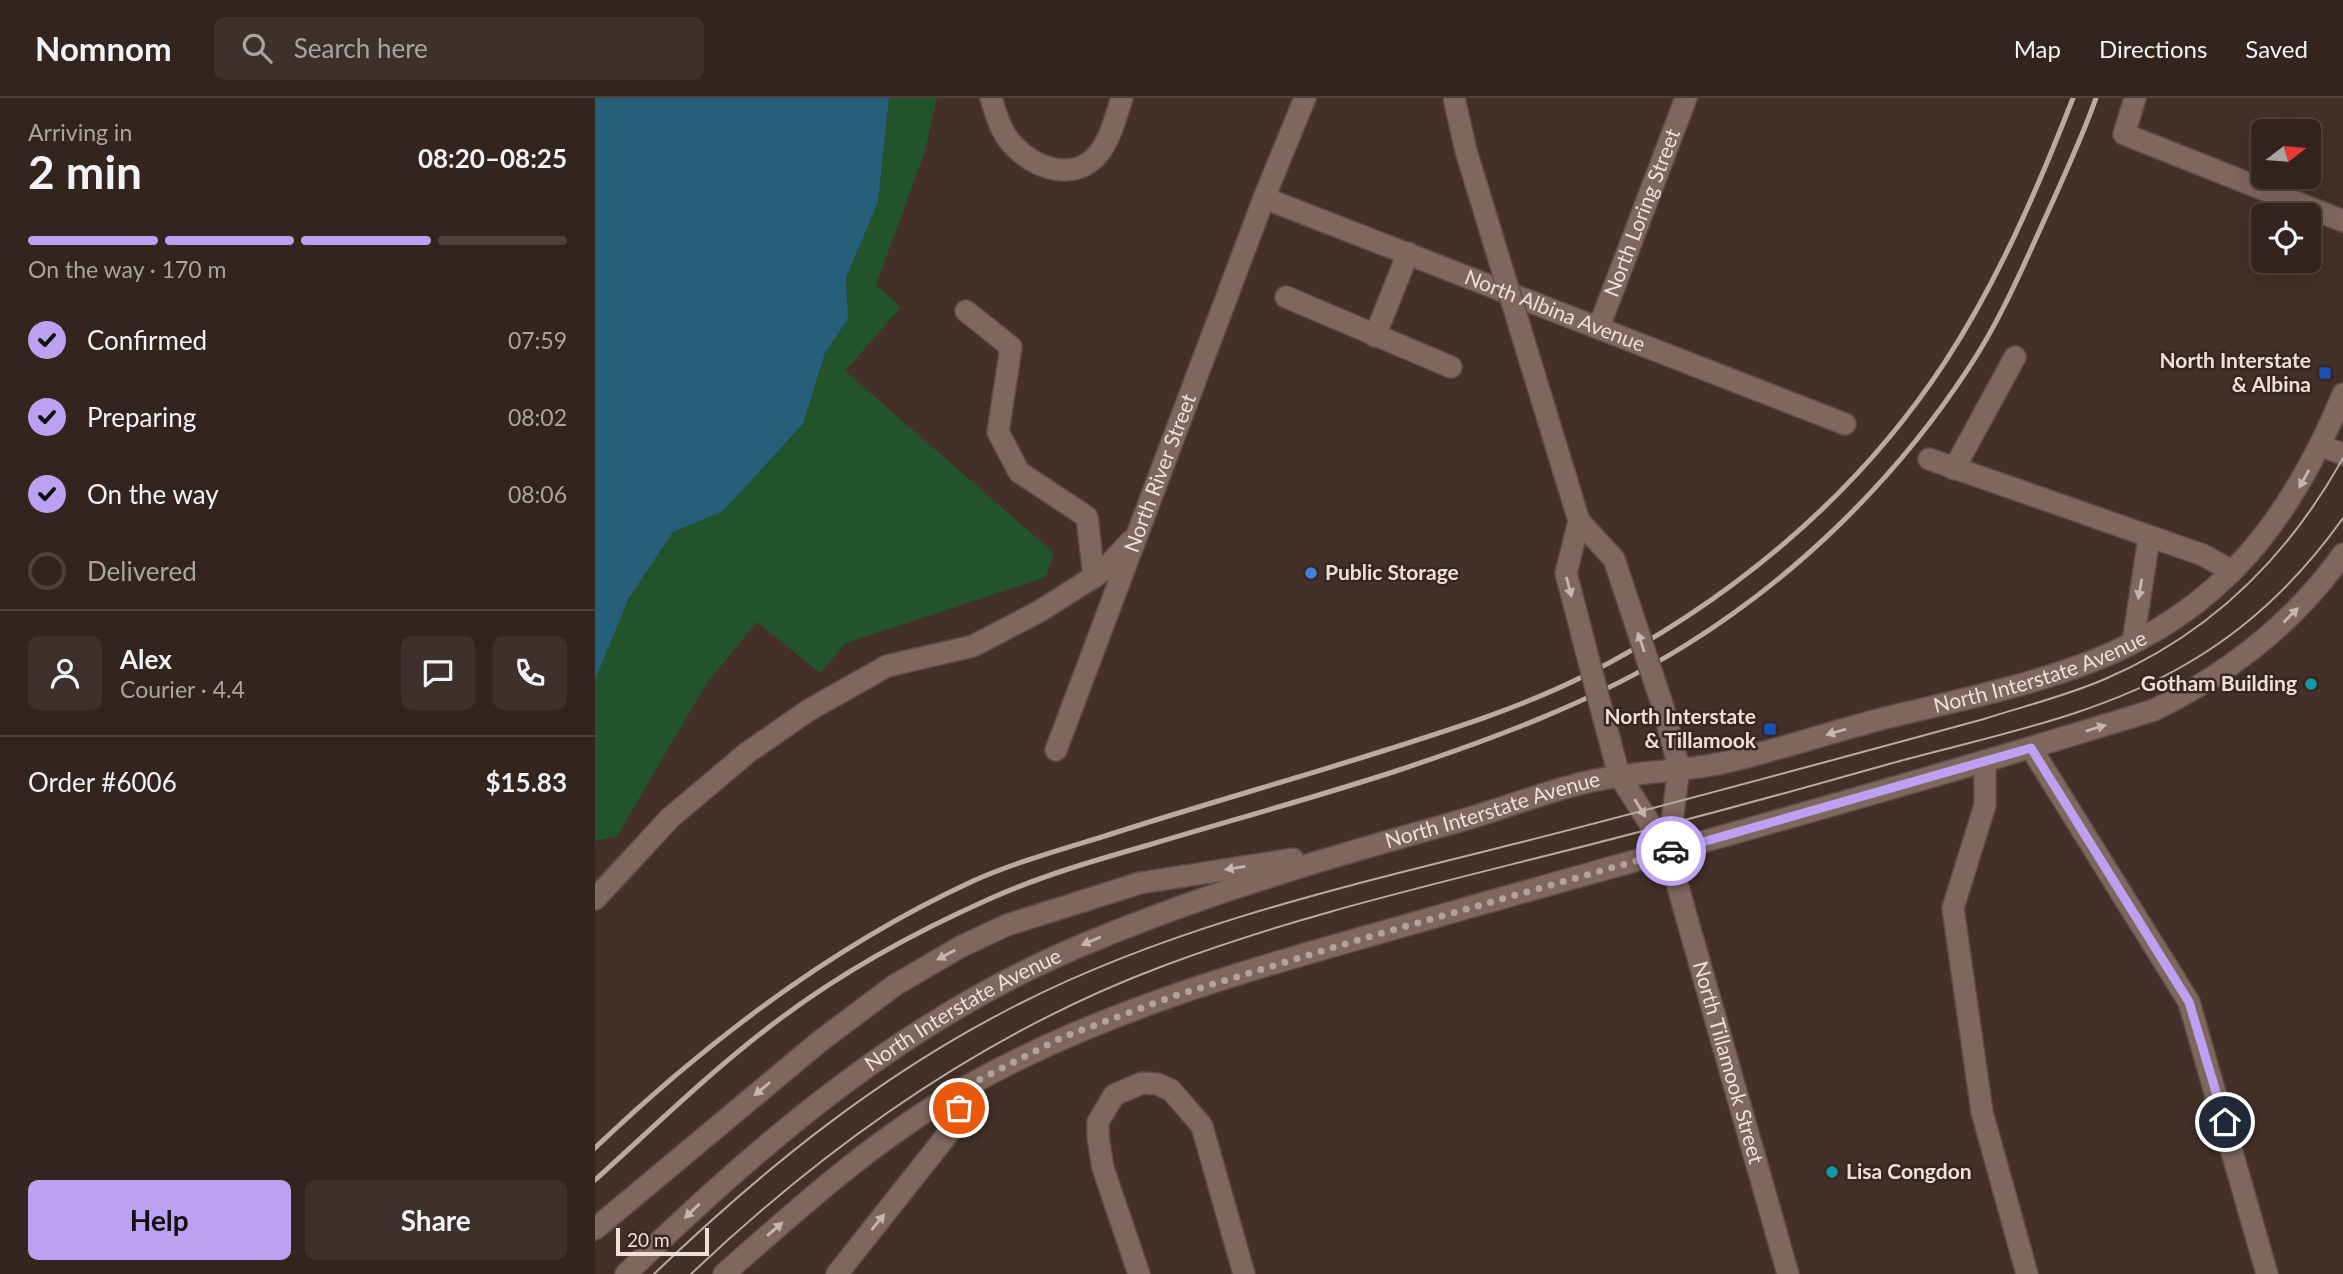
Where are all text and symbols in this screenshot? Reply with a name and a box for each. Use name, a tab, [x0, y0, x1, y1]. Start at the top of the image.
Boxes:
search box	[214, 17, 704, 80]
text: Nomnom	[35, 28, 172, 68]
icon: search	[238, 29, 276, 67]
text: Search here	[294, 32, 428, 64]
text: Map	[2014, 34, 2061, 63]
text: Directions	[2099, 34, 2207, 63]
text: Saved	[2245, 34, 2308, 63]
text: Arriving in	[28, 118, 132, 146]
north arrow	[2251, 119, 2321, 189]
map controls	[2251, 119, 2321, 273]
street label: North Loring Street	[1598, 124, 1684, 300]
text: 08:20–08:25	[418, 142, 567, 174]
text: 2 min	[28, 144, 142, 199]
button: locate	[2251, 203, 2321, 273]
text: On the way · 170 m	[28, 255, 227, 283]
street label: North Albina Avenue	[1462, 263, 1649, 356]
icon: check	[28, 321, 66, 359]
text: Confirmed	[87, 324, 207, 356]
text: 07:59	[508, 326, 567, 354]
place label: North Interstate & Albina	[2159, 347, 2311, 396]
marker: North Interstate & Albina	[2317, 365, 2333, 381]
street label: North River Street	[1118, 389, 1200, 555]
icon: check	[28, 398, 66, 436]
text: Preparing	[87, 401, 196, 433]
text: 08:02	[508, 403, 567, 431]
one-way arrow	[2298, 469, 2310, 488]
icon: check	[28, 475, 66, 513]
text: On the way	[87, 478, 219, 510]
text: 08:06	[508, 480, 567, 508]
text: Delivered	[87, 555, 197, 587]
place label: Public Storage	[1325, 559, 1459, 584]
marker: Public Storage	[1303, 565, 1319, 581]
one-way arrow	[1565, 576, 1575, 597]
one-way arrow	[2134, 579, 2145, 601]
one-way arrow	[2282, 607, 2299, 624]
street label: North Interstate Avenue	[1931, 624, 2150, 717]
one-way arrow	[1636, 632, 1646, 653]
button: person	[28, 636, 102, 710]
button: chat	[401, 636, 475, 710]
button: phone	[493, 636, 567, 710]
text: Alex	[120, 643, 172, 675]
place label: Gotham Building	[2141, 670, 2297, 695]
text: Courier · 4.4	[120, 675, 245, 703]
marker: Gotham Building	[2303, 676, 2319, 692]
place label: North Interstate & Tillamook	[1604, 703, 1757, 752]
marker: North Interstate & Tillamook	[1762, 721, 1778, 737]
one-way arrow	[2086, 722, 2107, 732]
one-way arrow	[1824, 727, 1846, 738]
street label: North Interstate Avenue	[1382, 765, 1602, 852]
text: Order #6006	[28, 766, 177, 798]
text: $15.83	[485, 766, 567, 798]
one-way arrow	[1633, 798, 1646, 817]
courier	[1636, 816, 1706, 886]
icon: car	[1652, 832, 1690, 870]
one-way arrow	[1223, 863, 1245, 874]
one-way arrow	[1080, 936, 1101, 947]
street label: North Interstate Avenue	[859, 942, 1064, 1076]
one-way arrow	[936, 949, 956, 961]
street label: North Tillamook Street	[1689, 958, 1770, 1167]
pin	[929, 1078, 989, 1138]
one-way arrow	[754, 1081, 772, 1096]
icon: bag	[940, 1089, 978, 1127]
pin	[2195, 1092, 2255, 1152]
icon: home	[2206, 1103, 2244, 1141]
place label: Lisa Congdon	[1846, 1158, 1972, 1183]
marker: Lisa Congdon	[1824, 1164, 1840, 1180]
button: Help	[28, 1180, 291, 1260]
button: Share	[305, 1180, 567, 1260]
one-way arrow	[684, 1202, 701, 1218]
one-way arrow	[870, 1214, 885, 1231]
one-way arrow	[766, 1221, 784, 1237]
scale bar	[616, 1225, 709, 1257]
text: 20 m	[627, 1228, 670, 1251]

